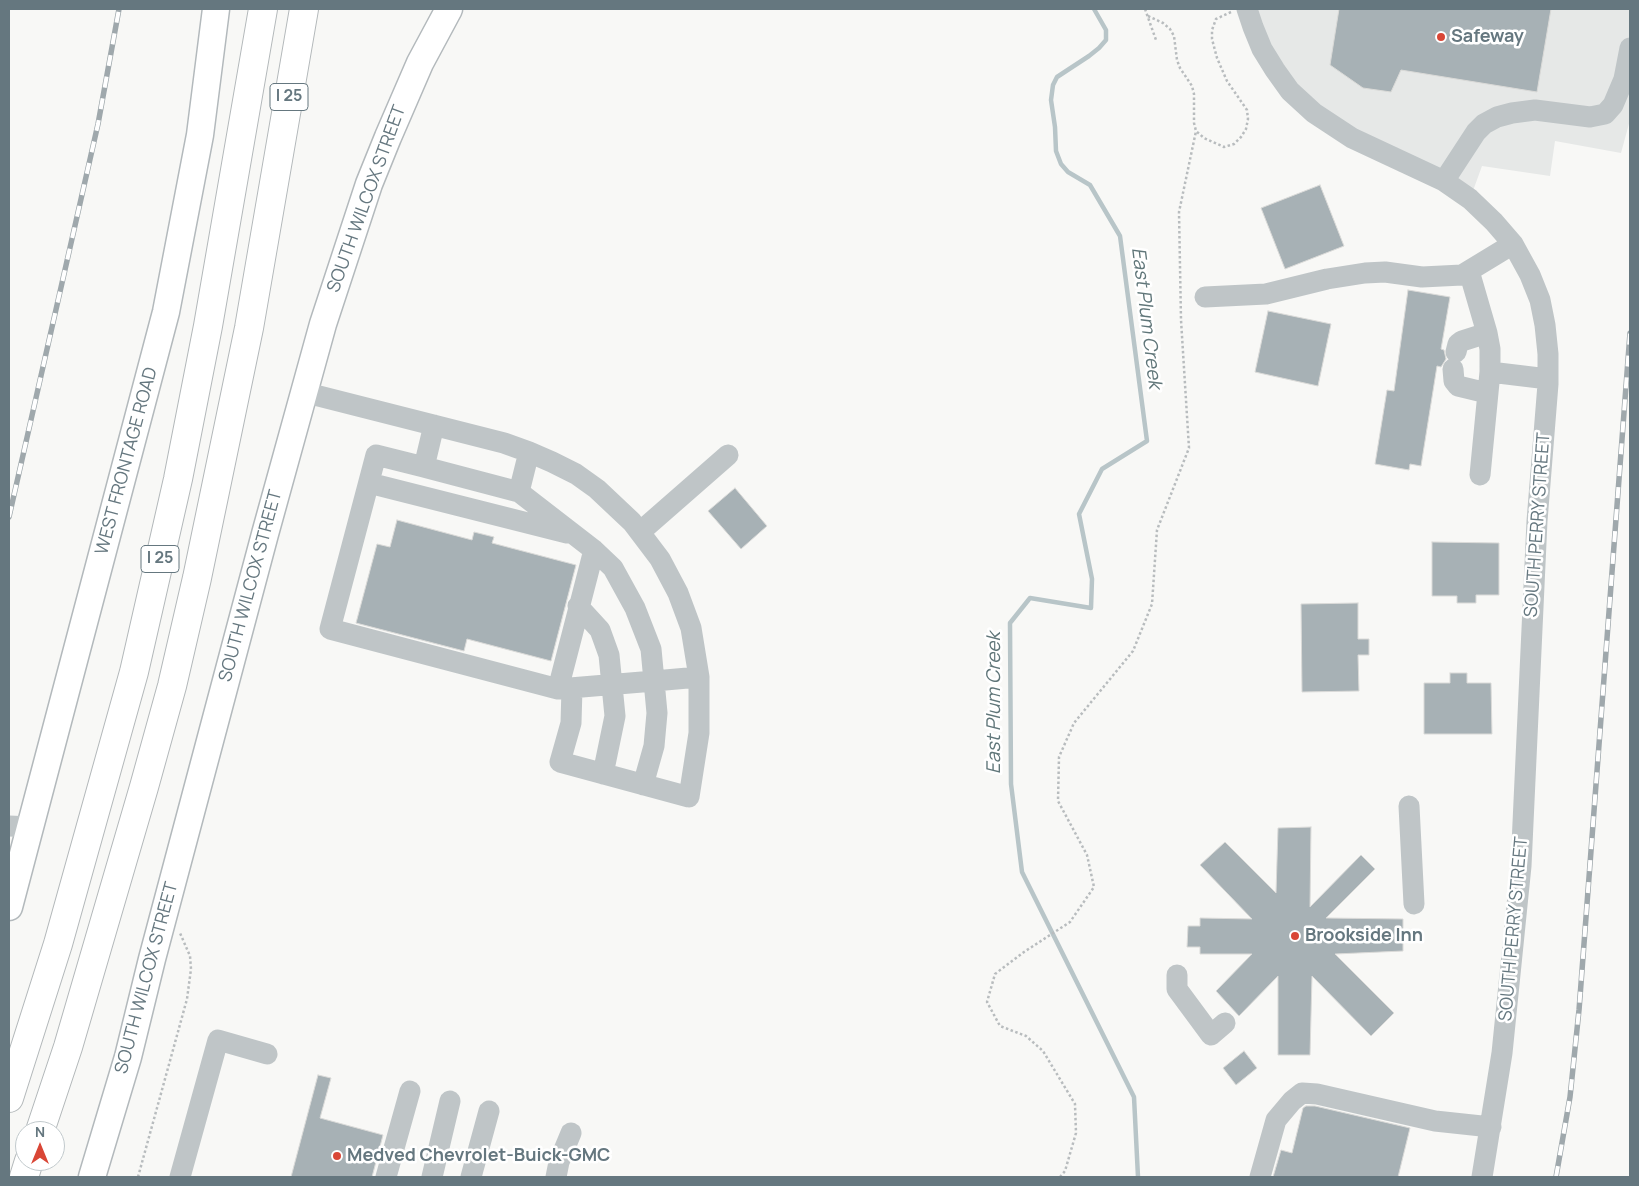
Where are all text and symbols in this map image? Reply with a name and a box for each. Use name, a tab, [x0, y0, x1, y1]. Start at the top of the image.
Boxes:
place label: Safeway	[1451, 26, 1524, 48]
marker: Safeway	[1435, 31, 1447, 43]
road number: I 25	[270, 84, 308, 110]
street label: SOUTH WILCOX STREET	[323, 102, 411, 296]
water label: East Plum Creek	[1126, 246, 1166, 390]
street label: WEST FRONTAGE ROAD	[92, 365, 162, 557]
street label: SOUTH PERRY STREET	[1521, 432, 1555, 618]
street label: SOUTH WILCOX STREET	[215, 488, 287, 684]
road number: I 25	[141, 546, 179, 572]
water label: East Plum Creek	[984, 632, 1006, 774]
street label: SOUTH PERRY STREET	[1495, 836, 1533, 1022]
street label: SOUTH WILCOX STREET	[111, 880, 183, 1076]
place label: Brookside Inn	[1305, 925, 1423, 947]
marker: Brookside Inn	[1289, 930, 1301, 942]
north arrow	[15, 1121, 65, 1171]
text: N	[35, 1122, 45, 1141]
place label: Medved Chevrolet-Buick-GMC	[347, 1145, 610, 1167]
marker: Medved Chevrolet-Buick-GMC	[331, 1150, 343, 1162]

